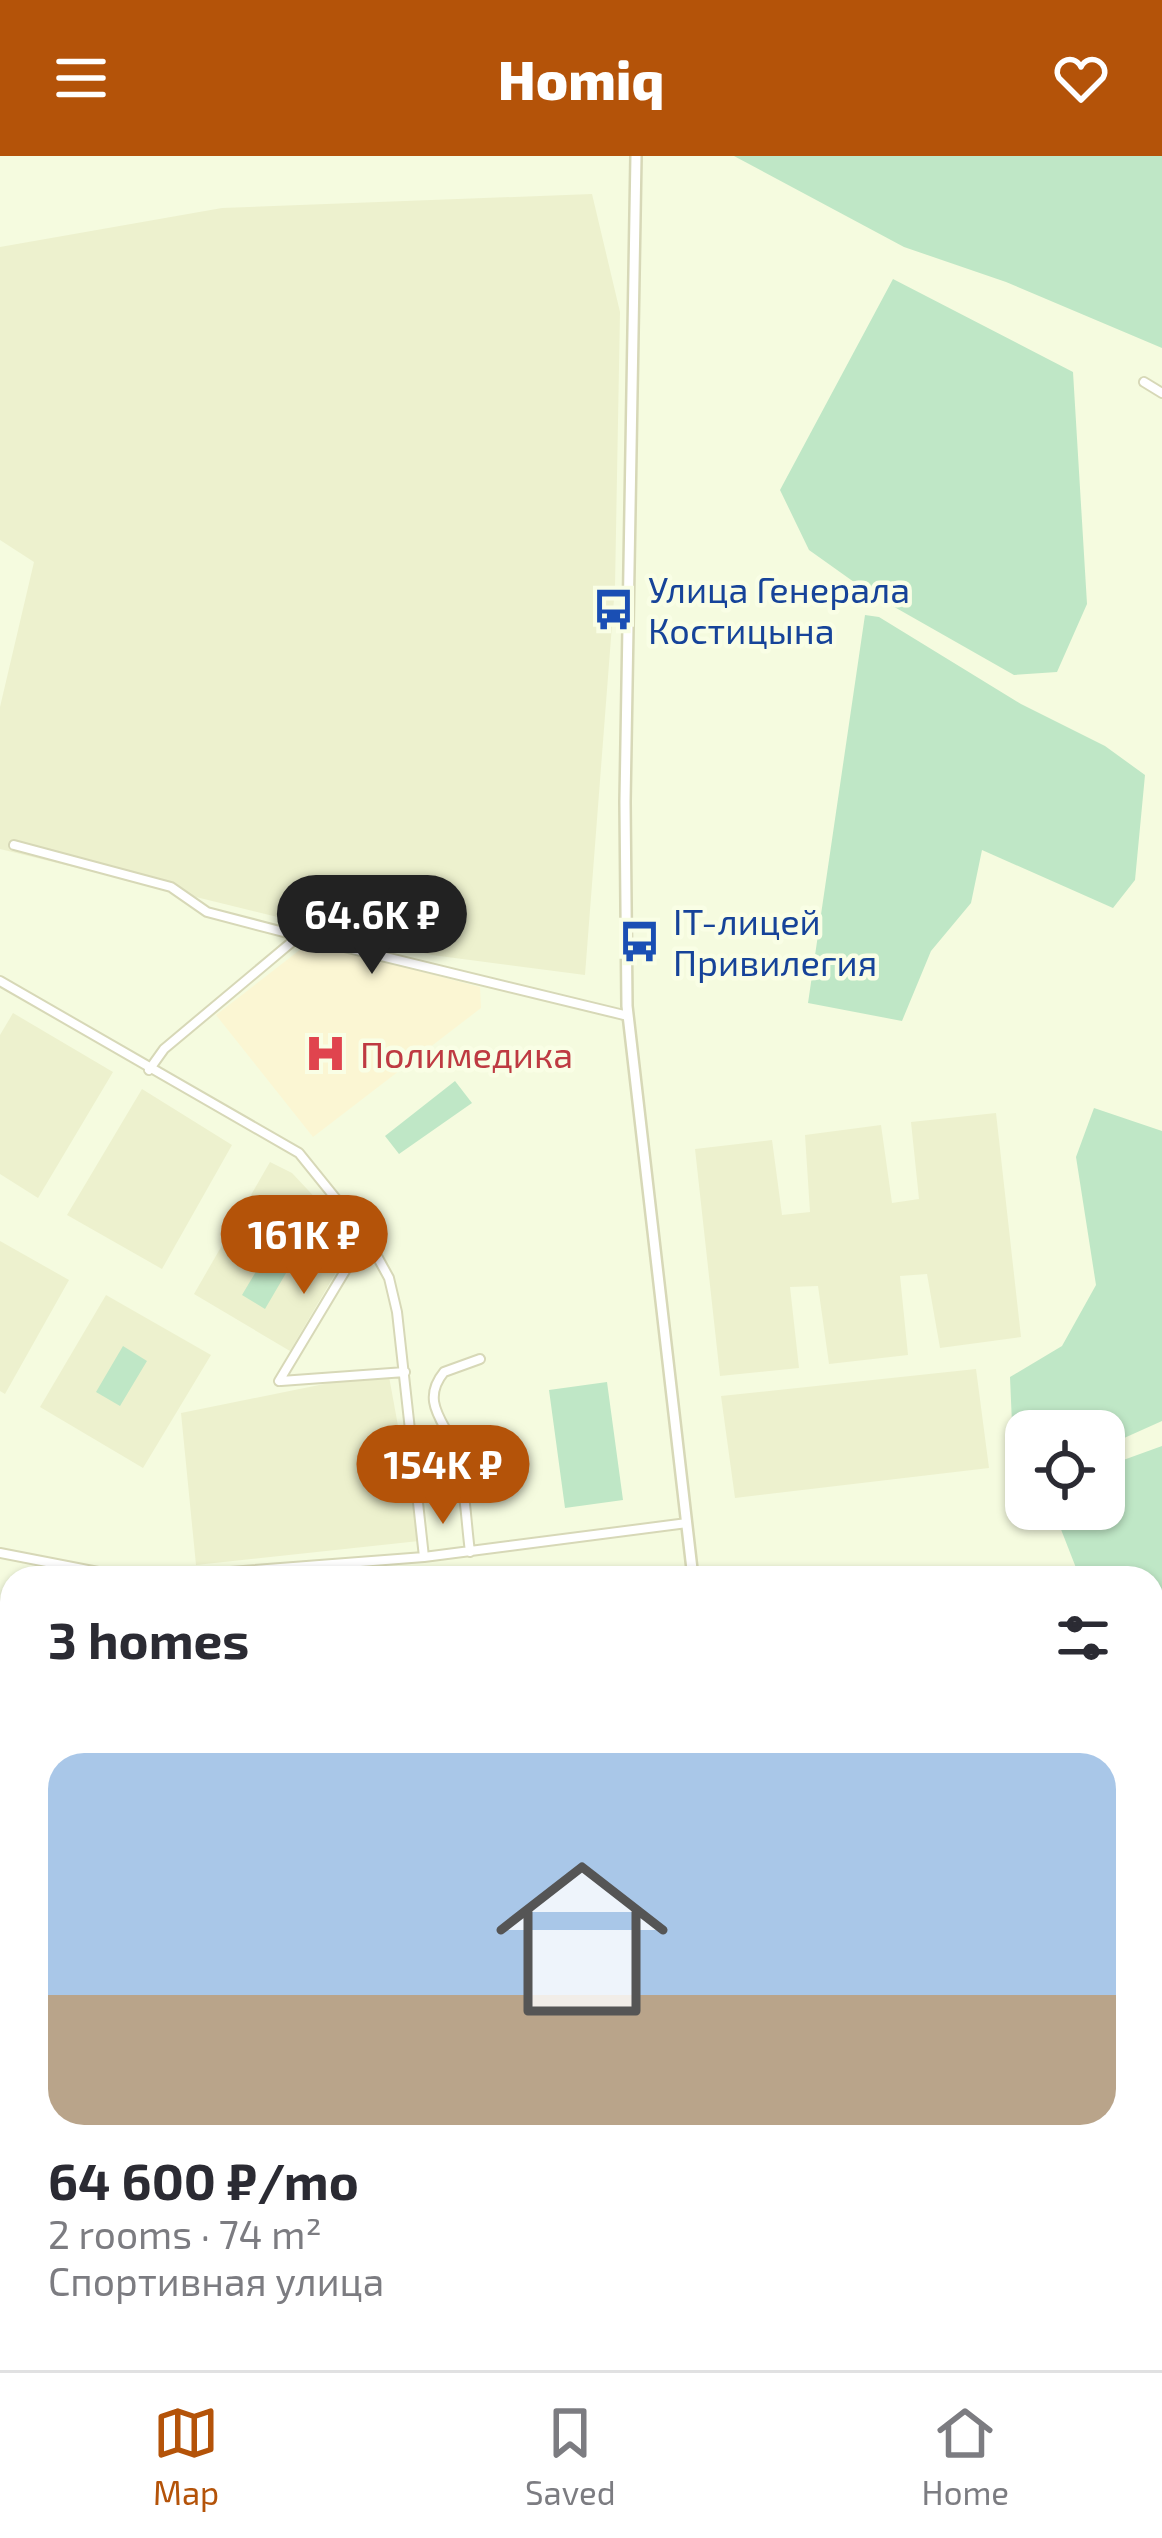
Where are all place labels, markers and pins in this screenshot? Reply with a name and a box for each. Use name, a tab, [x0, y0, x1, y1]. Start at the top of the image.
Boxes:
place label: Улица Генерала Костицына	[648, 567, 910, 651]
bus stop icon: Улица Генерала Костицына	[591, 586, 637, 632]
pin: 64.6K ₽	[261, 875, 483, 977]
place label: IT-лицей Привилегия	[673, 899, 877, 983]
bus stop icon: IT-лицей Привилегия	[616, 918, 662, 964]
hospital icon: Полимедика	[303, 1030, 349, 1076]
place label: Полимедика	[360, 1032, 573, 1075]
pin: 161K ₽	[206, 1195, 402, 1297]
pin: 154K ₽	[345, 1425, 541, 1527]

